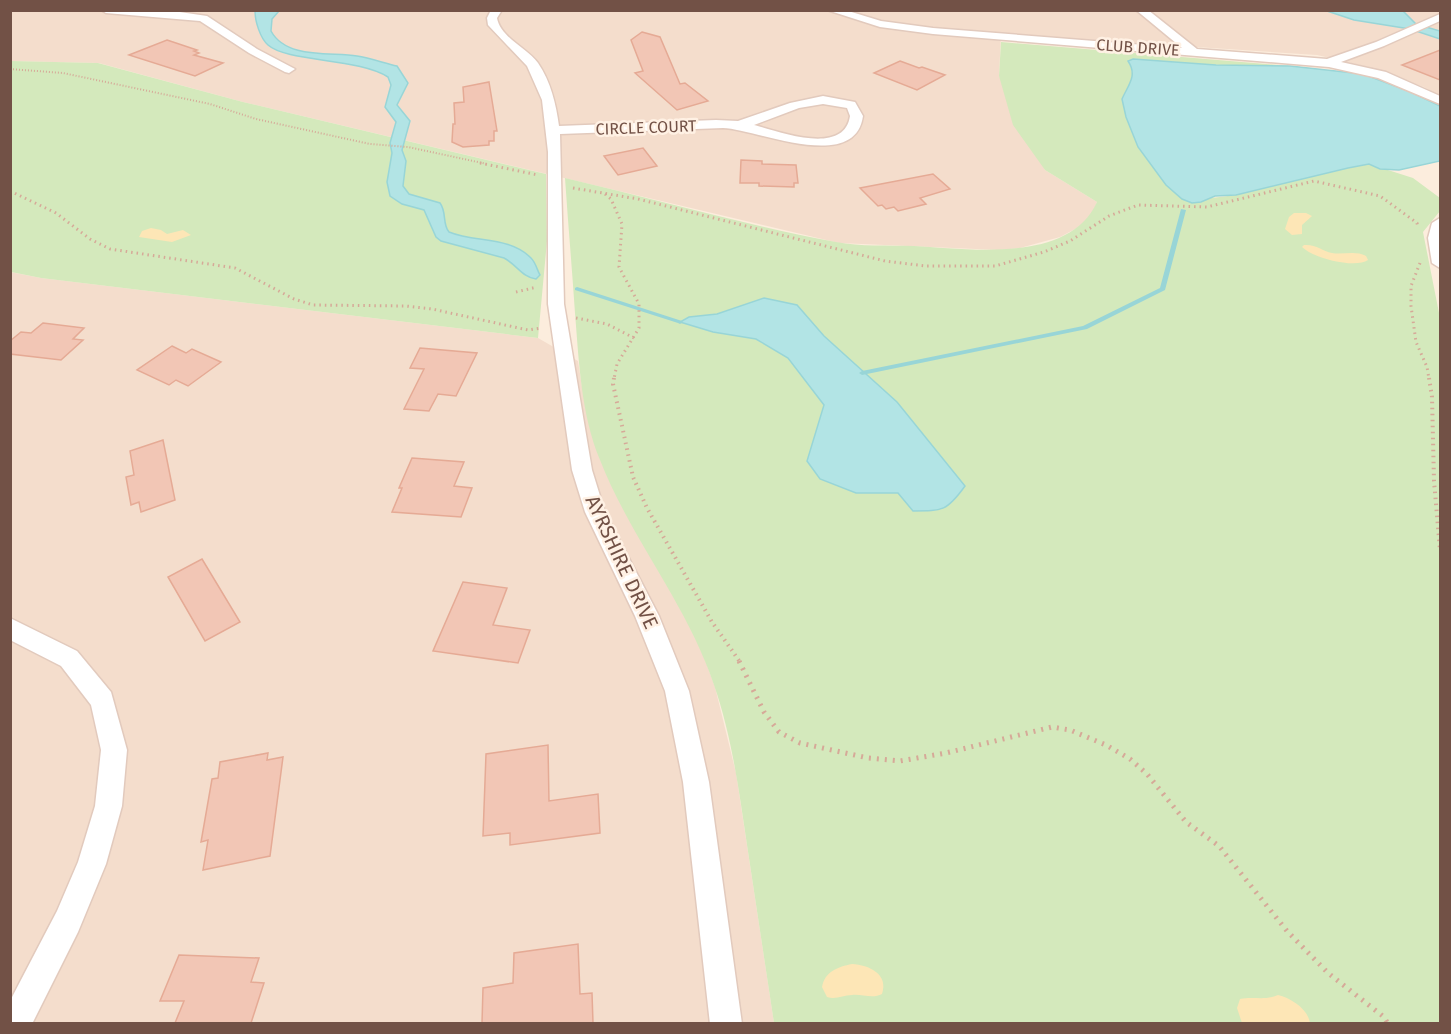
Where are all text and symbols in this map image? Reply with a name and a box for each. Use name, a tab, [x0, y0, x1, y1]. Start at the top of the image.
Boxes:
street label: CLUB DRIVE	[1096, 35, 1180, 60]
street label: CIRCLE COURT	[595, 116, 697, 139]
street label: AYRSHIRE DRIVE	[581, 491, 663, 633]

